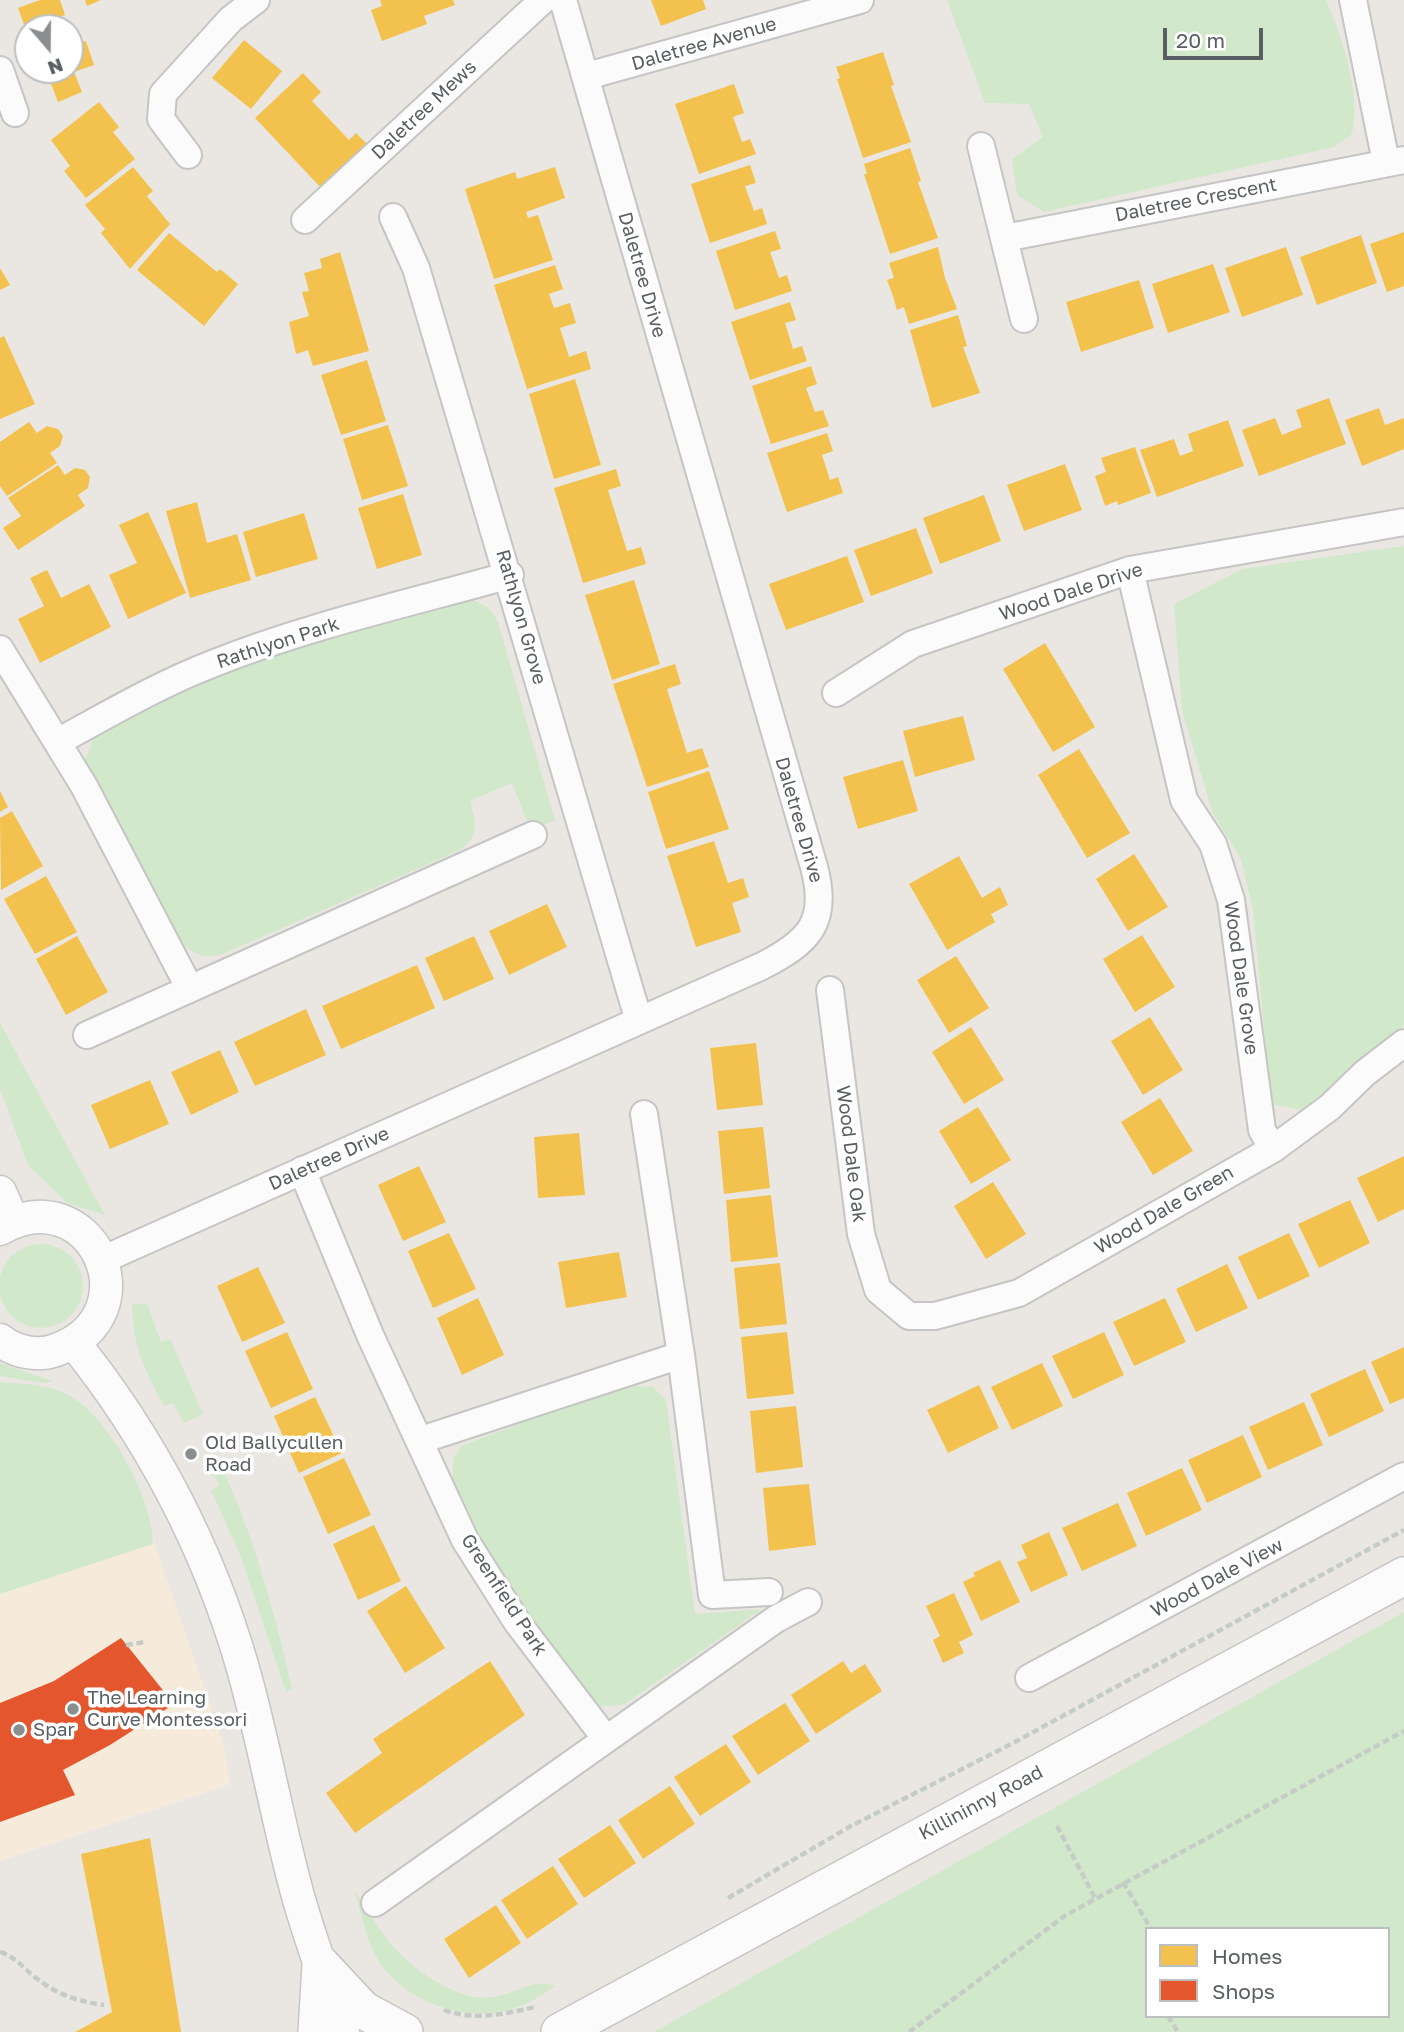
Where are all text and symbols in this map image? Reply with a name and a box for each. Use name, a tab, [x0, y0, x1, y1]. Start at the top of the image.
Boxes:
street label: Daletree Avenue	[629, 12, 779, 76]
north arrow	[14, 14, 84, 84]
scale bar	[1166, 14, 1266, 58]
text: 20 m	[1176, 27, 1225, 53]
text: N	[45, 54, 66, 81]
street label: Daletree Mews	[367, 56, 481, 164]
street label: Daletree Crescent	[1113, 173, 1279, 227]
street label: Daletree Drive	[613, 210, 671, 340]
street label: Rathlyon Grove	[491, 547, 551, 687]
street label: Wood Dale Drive	[996, 558, 1146, 626]
street label: Rathlyon Park	[214, 612, 342, 674]
street label: Daletree Drive	[770, 755, 828, 885]
street label: Wood Dale Grove	[1219, 900, 1263, 1056]
street label: Wood Dale Oak	[831, 1084, 871, 1224]
street label: Daletree Drive	[265, 1122, 393, 1196]
street label: Wood Dale Green	[1090, 1161, 1238, 1259]
place label: Old Ballycullen Road	[205, 1432, 343, 1476]
marker: Old Ballycullen Road	[183, 1446, 199, 1462]
street label: Greenfield Park	[456, 1530, 552, 1660]
street label: Wood Dale View	[1147, 1534, 1287, 1622]
place label: The Learning Curve Montessori	[87, 1687, 247, 1731]
marker: The Learning Curve Montessori	[65, 1701, 81, 1717]
place label: Spar	[33, 1719, 75, 1741]
marker: Spar	[11, 1722, 27, 1738]
street label: Killininny Road	[915, 1761, 1047, 1845]
legend	[1145, 1927, 1390, 2018]
text: Homes	[1212, 1943, 1282, 1969]
text: Shops	[1212, 1978, 1275, 2004]

